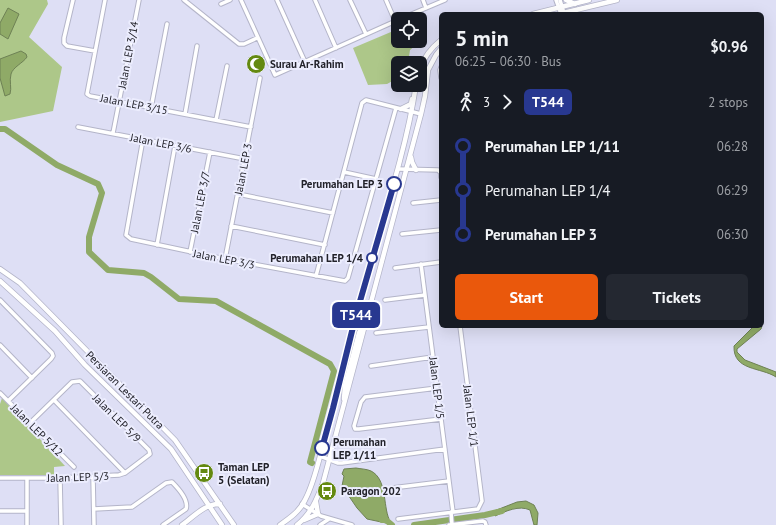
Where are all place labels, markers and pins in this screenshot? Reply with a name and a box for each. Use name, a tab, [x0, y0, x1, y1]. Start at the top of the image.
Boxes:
mosque icon: Surau Ar-Rahim	[245, 53, 267, 75]
place label: Surau Ar-Rahim	[270, 57, 344, 71]
marker: Perumahan LEP 3	[386, 176, 402, 192]
place label: Perumahan LEP 3	[301, 177, 383, 191]
place label: Perumahan LEP 1/4	[270, 251, 364, 265]
marker: Perumahan LEP 1/4	[366, 252, 378, 264]
place label: Perumahan LEP 1/11	[333, 435, 386, 462]
marker: Perumahan LEP 1/11	[314, 440, 330, 456]
place label: Taman LEP 5 (Selatan)	[218, 460, 270, 487]
bus stop icon: Taman LEP 5 (Selatan)	[193, 462, 215, 484]
bus stop icon: Paragon 202	[316, 480, 338, 502]
place label: Paragon 202	[341, 484, 401, 498]

